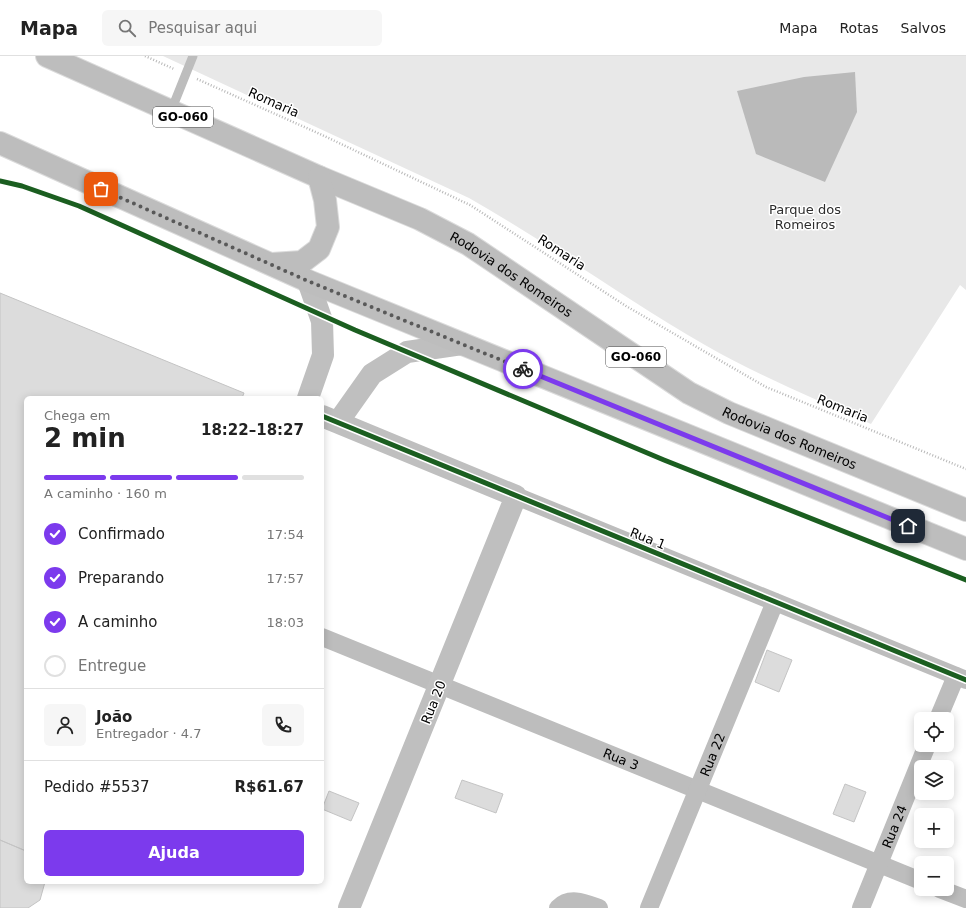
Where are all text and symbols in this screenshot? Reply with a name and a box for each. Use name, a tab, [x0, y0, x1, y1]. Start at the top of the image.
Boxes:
search box	[102, 10, 382, 46]
text: Mapa	[20, 17, 78, 39]
icon: search	[116, 17, 138, 39]
text: Pesquisar aqui	[148, 19, 257, 37]
text: Mapa	[779, 20, 817, 36]
text: Rotas	[839, 20, 879, 36]
text: Salvos	[901, 20, 946, 36]
street label: Romaria	[246, 85, 301, 120]
road number: GO-060	[153, 107, 213, 127]
pin	[84, 172, 118, 206]
icon: bag	[90, 178, 112, 200]
park label: Parque dos Romeiros	[769, 202, 841, 232]
street label: Rodovia dos Romeiros	[447, 229, 575, 320]
street label: Romaria	[535, 231, 588, 273]
road number: GO-060	[606, 347, 666, 367]
courier	[503, 349, 543, 389]
icon: bike	[512, 358, 534, 380]
street label: Romaria	[815, 391, 871, 426]
street label: Rodovia dos Romeiros	[720, 404, 859, 473]
text: Chega em	[44, 408, 110, 423]
text: 18:22–18:27	[201, 421, 304, 439]
text: 2 min	[44, 423, 126, 453]
text: A caminho · 160 m	[44, 486, 167, 501]
pin	[891, 509, 925, 543]
icon: home	[897, 515, 919, 537]
icon: check	[44, 523, 66, 545]
text: Confirmado	[78, 525, 165, 543]
street label: Rua 1	[628, 525, 668, 552]
text: 17:54	[267, 527, 304, 542]
icon: check	[44, 567, 66, 589]
text: Preparando	[78, 569, 164, 587]
text: 17:57	[267, 571, 304, 586]
icon: check	[44, 611, 66, 633]
text: A caminho	[78, 613, 157, 631]
text: 18:03	[267, 615, 304, 630]
text: Entregue	[78, 657, 146, 675]
street label: Rua 20	[418, 678, 449, 726]
button: person	[44, 704, 86, 746]
button: phone	[262, 704, 304, 746]
text: João	[96, 708, 132, 726]
map controls	[914, 712, 954, 896]
button: locate	[914, 712, 954, 752]
text: Entregador · 4.7	[96, 726, 201, 741]
street label: Rua 22	[697, 731, 728, 779]
street label: Rua 3	[601, 745, 641, 773]
button: layers	[914, 760, 954, 800]
text: Pedido #5537	[44, 778, 150, 796]
text: R$61.67	[235, 778, 304, 796]
street label: Rua 24	[879, 803, 910, 850]
button: +	[914, 808, 954, 848]
button: Ajuda	[44, 830, 304, 876]
button: −	[914, 856, 954, 896]

